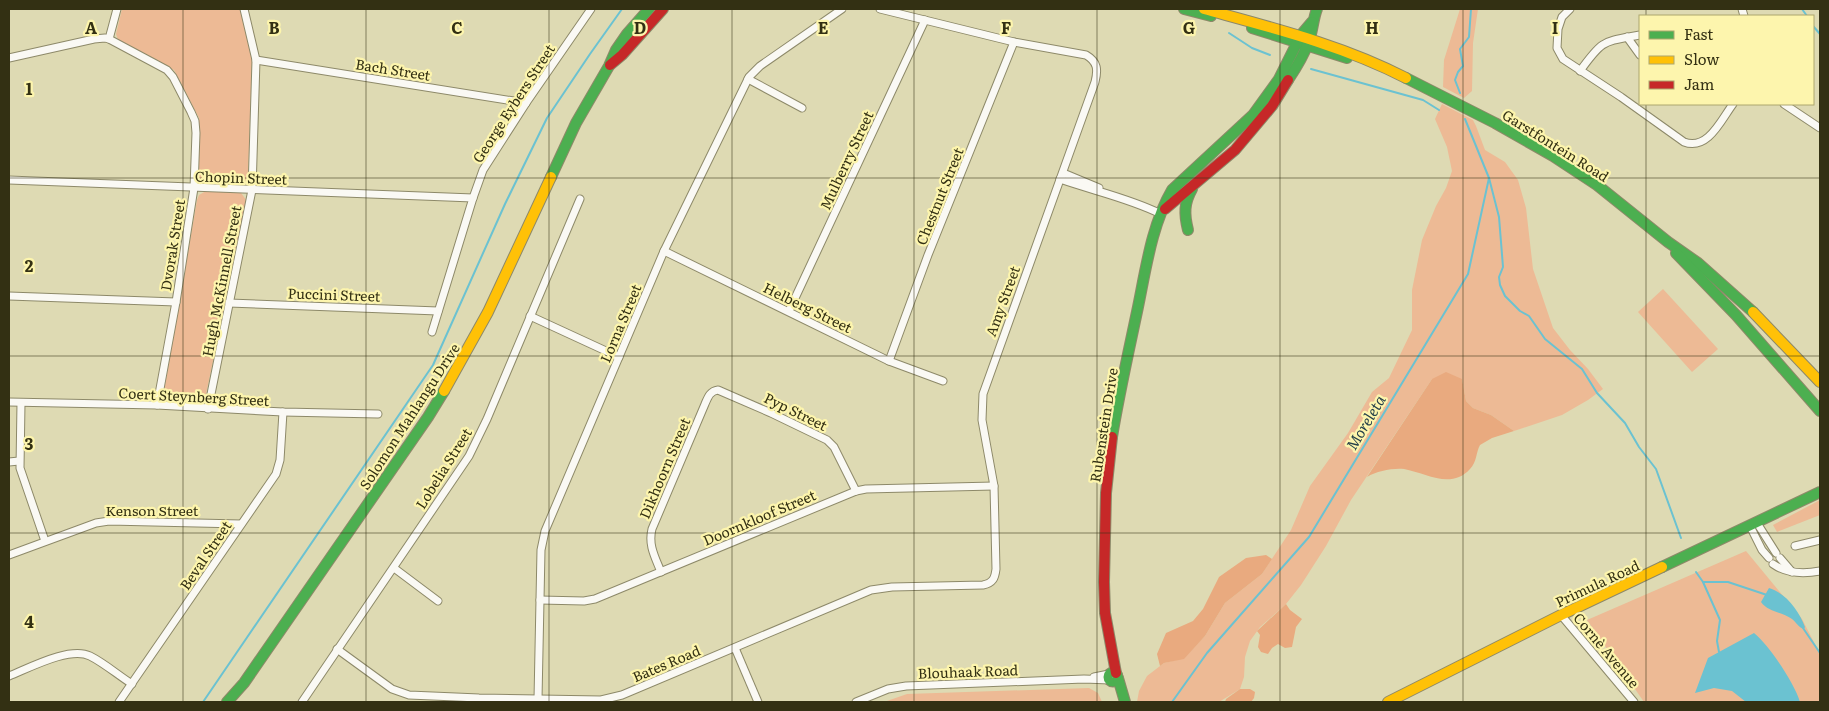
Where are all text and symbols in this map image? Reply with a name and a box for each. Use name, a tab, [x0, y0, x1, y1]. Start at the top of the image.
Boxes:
text: A	[85, 15, 97, 39]
text: B	[268, 15, 280, 39]
text: C	[451, 15, 463, 39]
text: D	[634, 15, 646, 39]
text: E	[818, 15, 829, 39]
text: F	[1001, 15, 1011, 39]
text: G	[1183, 15, 1195, 39]
text: H	[1365, 15, 1379, 39]
text: I	[1552, 15, 1558, 39]
legend	[1639, 15, 1814, 105]
text: Fast	[1684, 22, 1713, 45]
street label: George Eybers Street	[467, 39, 559, 166]
text: Slow	[1684, 47, 1719, 70]
street label: Bach Street	[354, 53, 432, 85]
text: Jam	[1684, 72, 1715, 95]
text: 1	[26, 76, 33, 100]
street label: Garstfontein Road	[1499, 104, 1613, 186]
street label: Mulberry Street	[814, 107, 878, 213]
street label: Chestnut Street	[910, 144, 968, 248]
street label: Chopin Street	[195, 165, 288, 189]
street label: Dvorak Street	[155, 198, 189, 292]
street label: Hugh McKinnell Street	[197, 203, 246, 358]
text: 2	[25, 253, 34, 277]
street label: Amy Street	[980, 263, 1024, 339]
street label: Helberg Street	[760, 277, 856, 337]
street label: Lorna Street	[595, 280, 646, 365]
street label: Puccini Street	[287, 282, 381, 306]
street label: Solomon Mahlangu Drive	[354, 339, 464, 493]
street label: Rubenstein Drive	[1084, 366, 1122, 484]
street label: Coert Steynberg Street	[118, 382, 270, 410]
street label: Pyp Street	[761, 387, 831, 435]
water label: Moreleta	[1340, 390, 1391, 454]
street label: Dikhoorn Street	[634, 414, 694, 522]
street label: Lobelia Street	[410, 423, 476, 512]
text: 3	[25, 431, 34, 455]
street label: Doornkloof Street	[700, 484, 819, 550]
street label: Kenson Street	[105, 500, 199, 520]
street label: Beval Street	[174, 516, 236, 594]
street label: Primula Road	[1552, 555, 1643, 611]
street label: Cornè Avenue	[1569, 608, 1645, 692]
text: 4	[24, 609, 34, 633]
street label: Bates Road	[629, 640, 703, 686]
street label: Blouhaak Road	[917, 659, 1019, 683]

